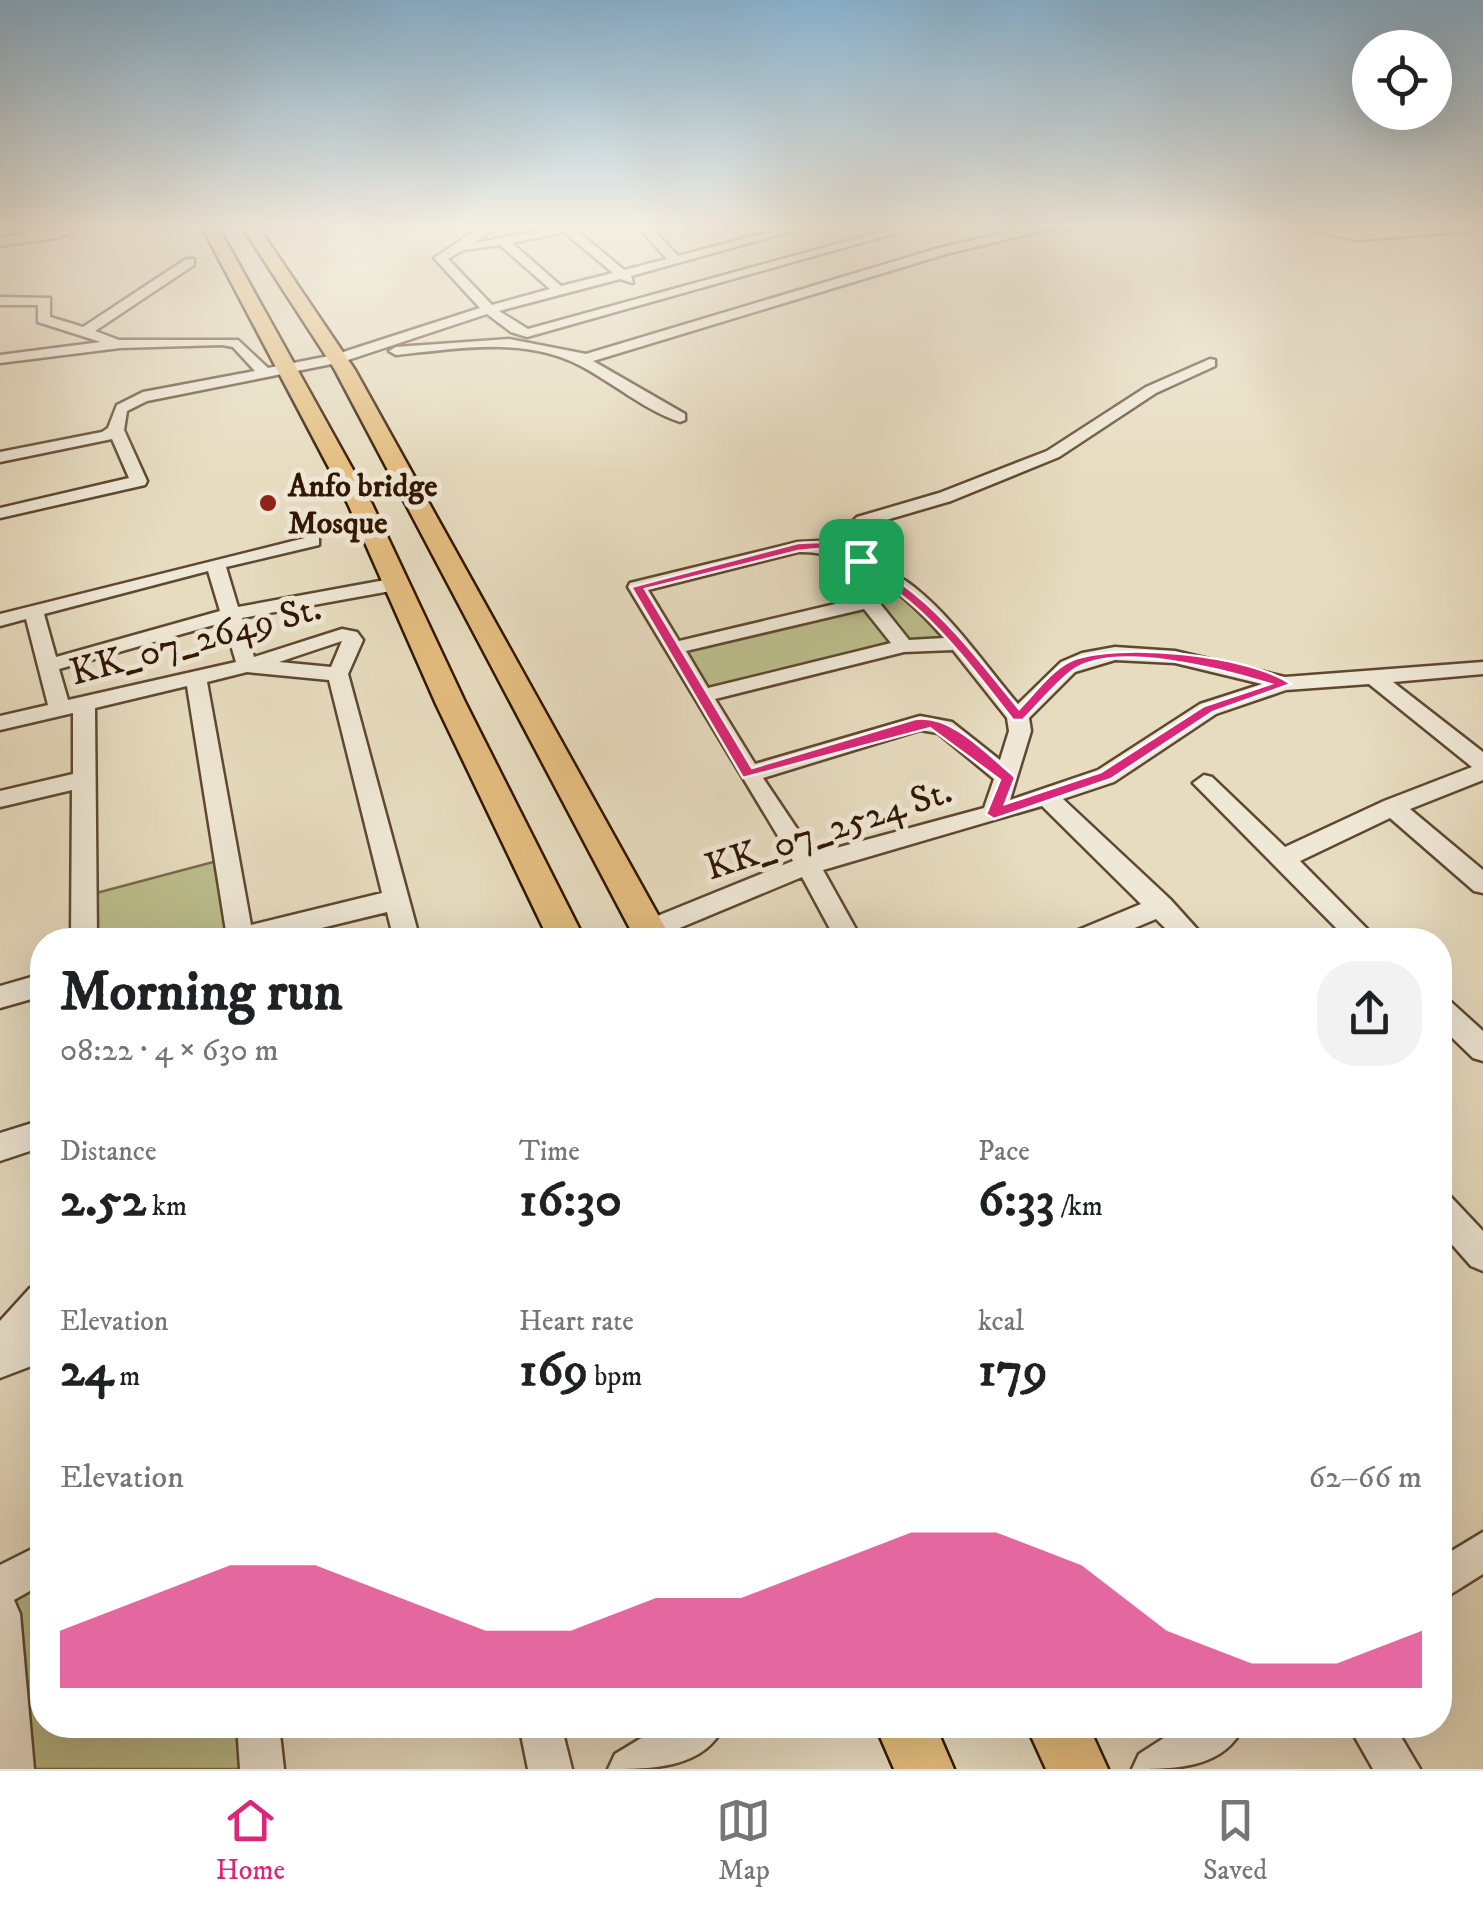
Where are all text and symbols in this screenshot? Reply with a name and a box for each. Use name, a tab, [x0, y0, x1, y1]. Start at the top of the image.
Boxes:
map controls	[1352, 30, 1452, 130]
button: locate	[1352, 30, 1452, 130]
place label: Anfo bridge Mosque	[287, 467, 437, 544]
marker: Anfo bridge Mosque	[257, 492, 279, 514]
pin	[819, 519, 904, 604]
icon: arrive	[834, 534, 889, 589]
street label: KK_07_2649 St.	[65, 584, 326, 698]
street label: KK_07_2524 St.	[699, 767, 958, 892]
text: Morning run	[60, 959, 342, 1028]
button: share	[1317, 961, 1422, 1066]
text: 08:22 · 4 × 630 m	[60, 1031, 279, 1071]
text: Distance	[60, 1134, 156, 1169]
text: Time	[519, 1134, 580, 1169]
text: Pace	[978, 1134, 1030, 1169]
text: 2.52	[60, 1169, 146, 1232]
text: 16:30	[519, 1169, 622, 1232]
text: 6:33	[978, 1169, 1054, 1232]
text: km	[146, 1189, 187, 1224]
text: /km	[1054, 1189, 1103, 1224]
text: Elevation	[60, 1304, 168, 1339]
text: Heart rate	[519, 1304, 634, 1339]
text: kcal	[978, 1304, 1024, 1339]
text: 24	[60, 1339, 113, 1402]
text: 169	[519, 1339, 588, 1402]
text: 179	[978, 1339, 1048, 1402]
text: m	[113, 1359, 140, 1394]
text: bpm	[588, 1359, 642, 1394]
text: Elevation	[60, 1458, 184, 1498]
text: 62–66 m	[1309, 1458, 1422, 1498]
tab: Home	[216, 1793, 285, 1888]
tab: Map	[716, 1793, 771, 1888]
tab: Saved	[1203, 1793, 1267, 1888]

